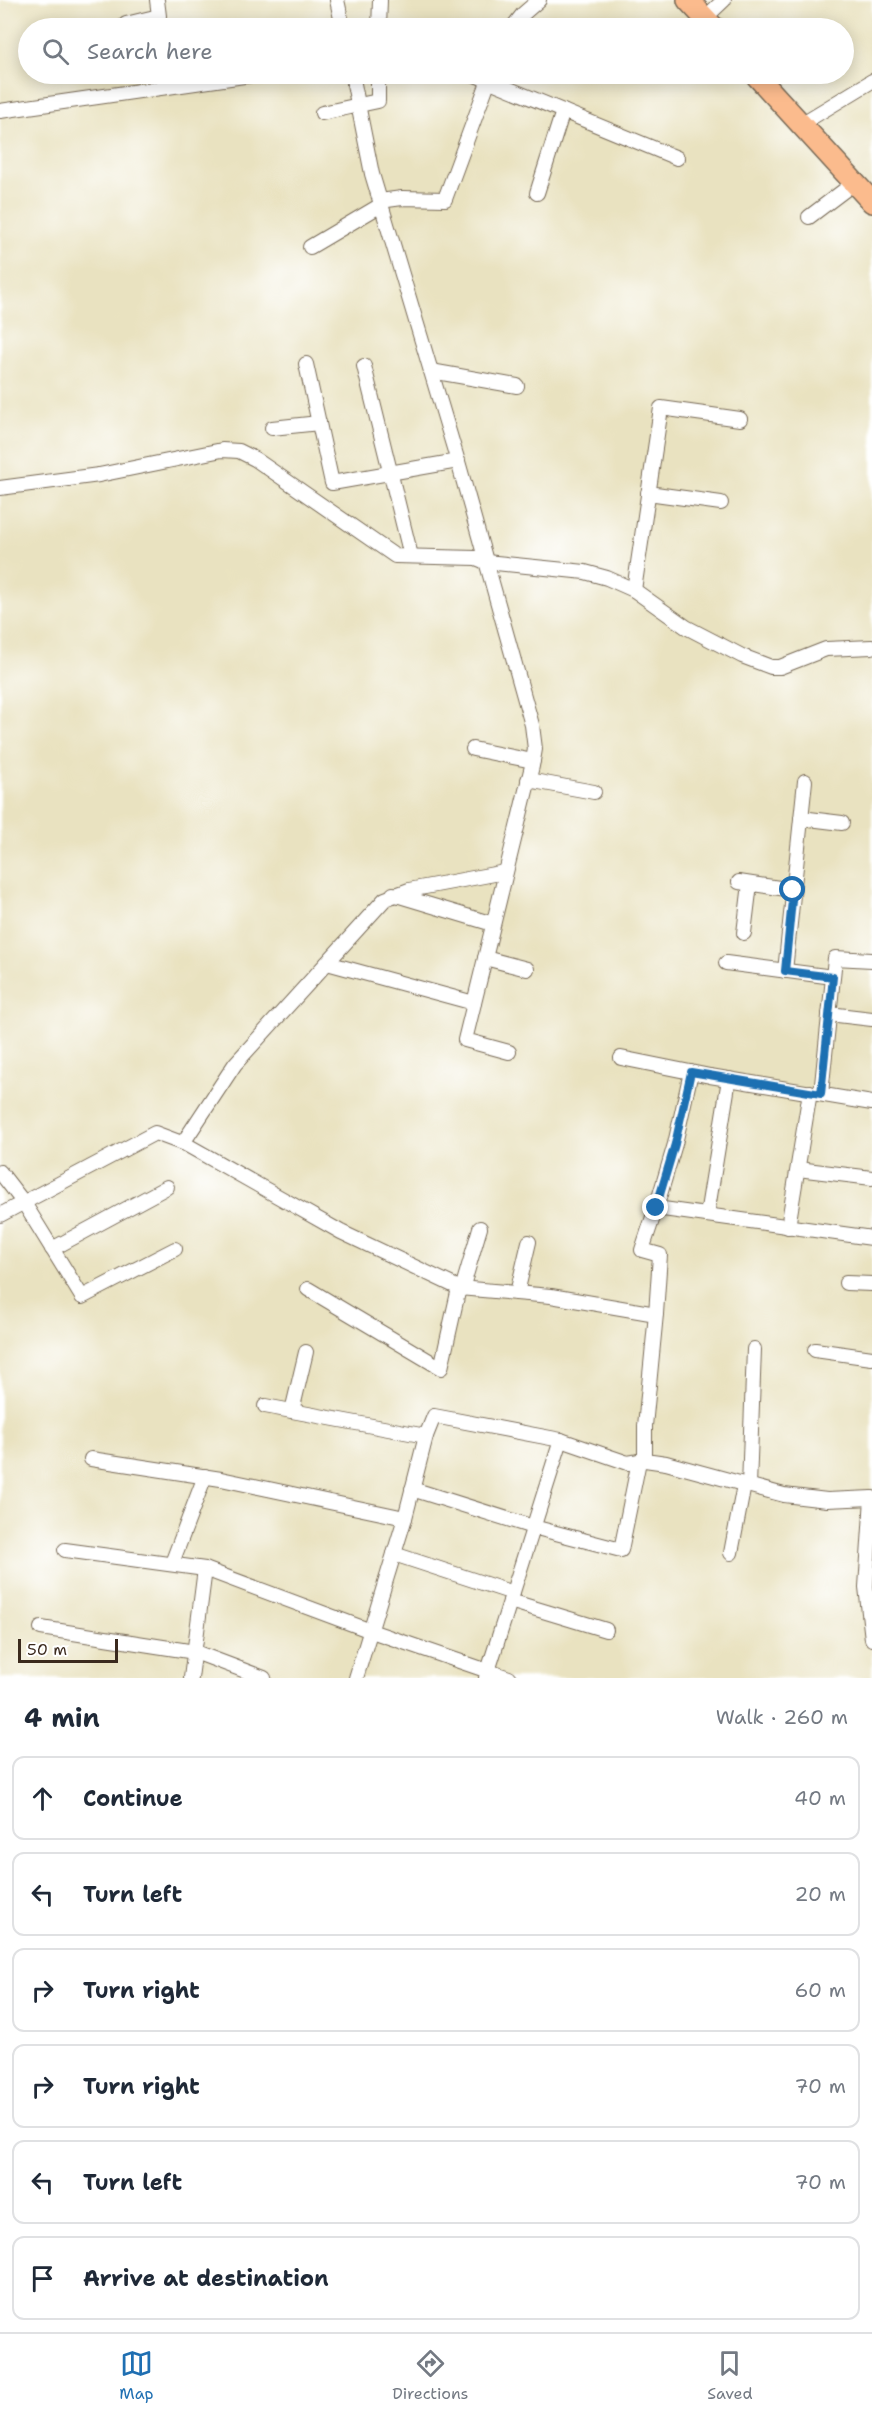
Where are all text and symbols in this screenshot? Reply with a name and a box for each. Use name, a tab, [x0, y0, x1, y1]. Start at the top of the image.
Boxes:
search box	[18, 18, 854, 84]
icon: search	[39, 35, 72, 68]
text: Search here	[87, 37, 213, 66]
route start	[779, 876, 805, 902]
route end	[642, 1194, 668, 1220]
scale bar	[18, 1636, 118, 1664]
text: 50 m	[27, 1639, 67, 1660]
text: 4 min	[24, 1700, 100, 1735]
text: Walk · 260 m	[716, 1704, 848, 1730]
icon: ahead	[26, 1782, 59, 1815]
text: Continue	[83, 1784, 183, 1813]
text: 40 m	[794, 1785, 846, 1811]
icon: left	[26, 1878, 59, 1911]
text: Turn left	[83, 1880, 182, 1909]
text: 20 m	[795, 1881, 846, 1907]
icon: right	[26, 1974, 59, 2007]
text: Turn right	[83, 1976, 200, 2005]
text: 60 m	[794, 1977, 846, 2003]
icon: right	[26, 2070, 59, 2103]
text: Turn right	[83, 2072, 200, 2101]
text: 70 m	[794, 2073, 846, 2099]
icon: left	[26, 2166, 59, 2199]
text: Turn left	[83, 2168, 182, 2197]
text: 70 m	[794, 2169, 846, 2195]
icon: arrive	[26, 2262, 59, 2295]
text: Arrive at destination	[83, 2264, 329, 2293]
tab: Map	[119, 2347, 154, 2404]
tab: Directions	[392, 2347, 469, 2404]
tab: Saved	[707, 2347, 753, 2404]

